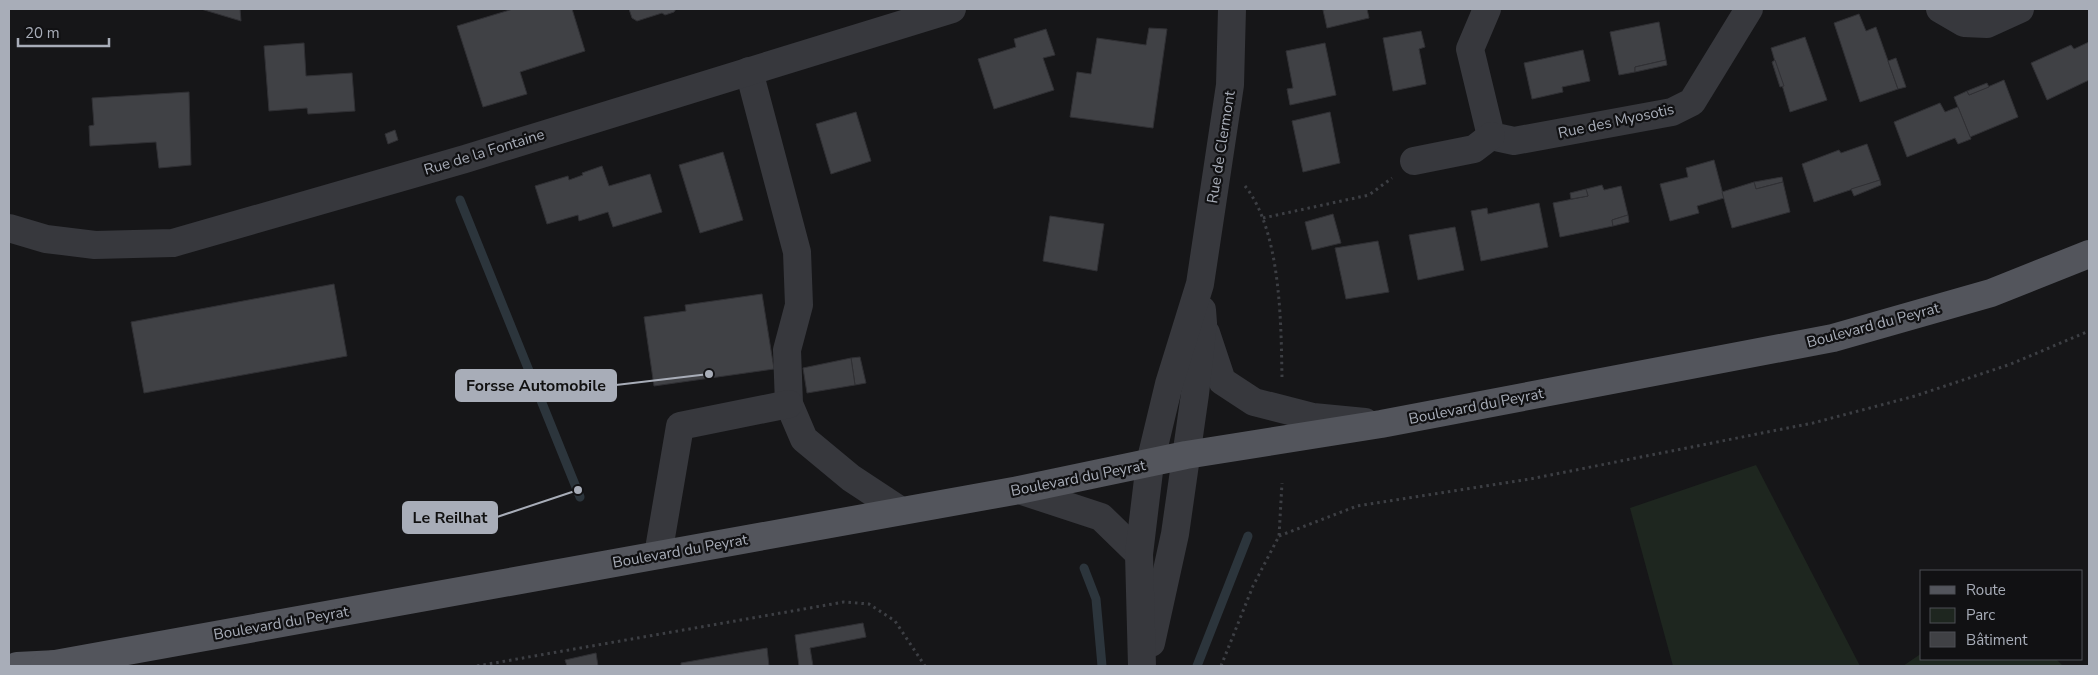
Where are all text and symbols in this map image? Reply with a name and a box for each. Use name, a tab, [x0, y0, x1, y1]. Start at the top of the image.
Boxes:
scale bar	[18, 15, 109, 47]
text: 20 m	[25, 23, 60, 43]
street label: Rue de Clermont	[1202, 89, 1240, 205]
street label: Rue des Myosotis	[1556, 99, 1676, 143]
street label: Rue de la Fontaine	[421, 124, 547, 180]
street label: Boulevard du Peyrat	[1804, 297, 1942, 352]
callout: Forsse Automobile	[456, 370, 616, 401]
text: Forsse Automobile	[466, 375, 606, 397]
street label: Boulevard du Peyrat	[1407, 383, 1546, 429]
street label: Boulevard du Peyrat	[1009, 455, 1148, 501]
callout: Le Reilhat	[403, 502, 497, 533]
text: Le Reilhat	[413, 507, 488, 529]
street label: Boulevard du Peyrat	[611, 529, 750, 573]
legend	[1920, 570, 2083, 660]
text: Route	[1966, 580, 2006, 600]
street label: Boulevard du Peyrat	[212, 601, 351, 645]
text: Parc	[1966, 605, 1995, 625]
text: Bâtiment	[1966, 630, 2028, 650]

